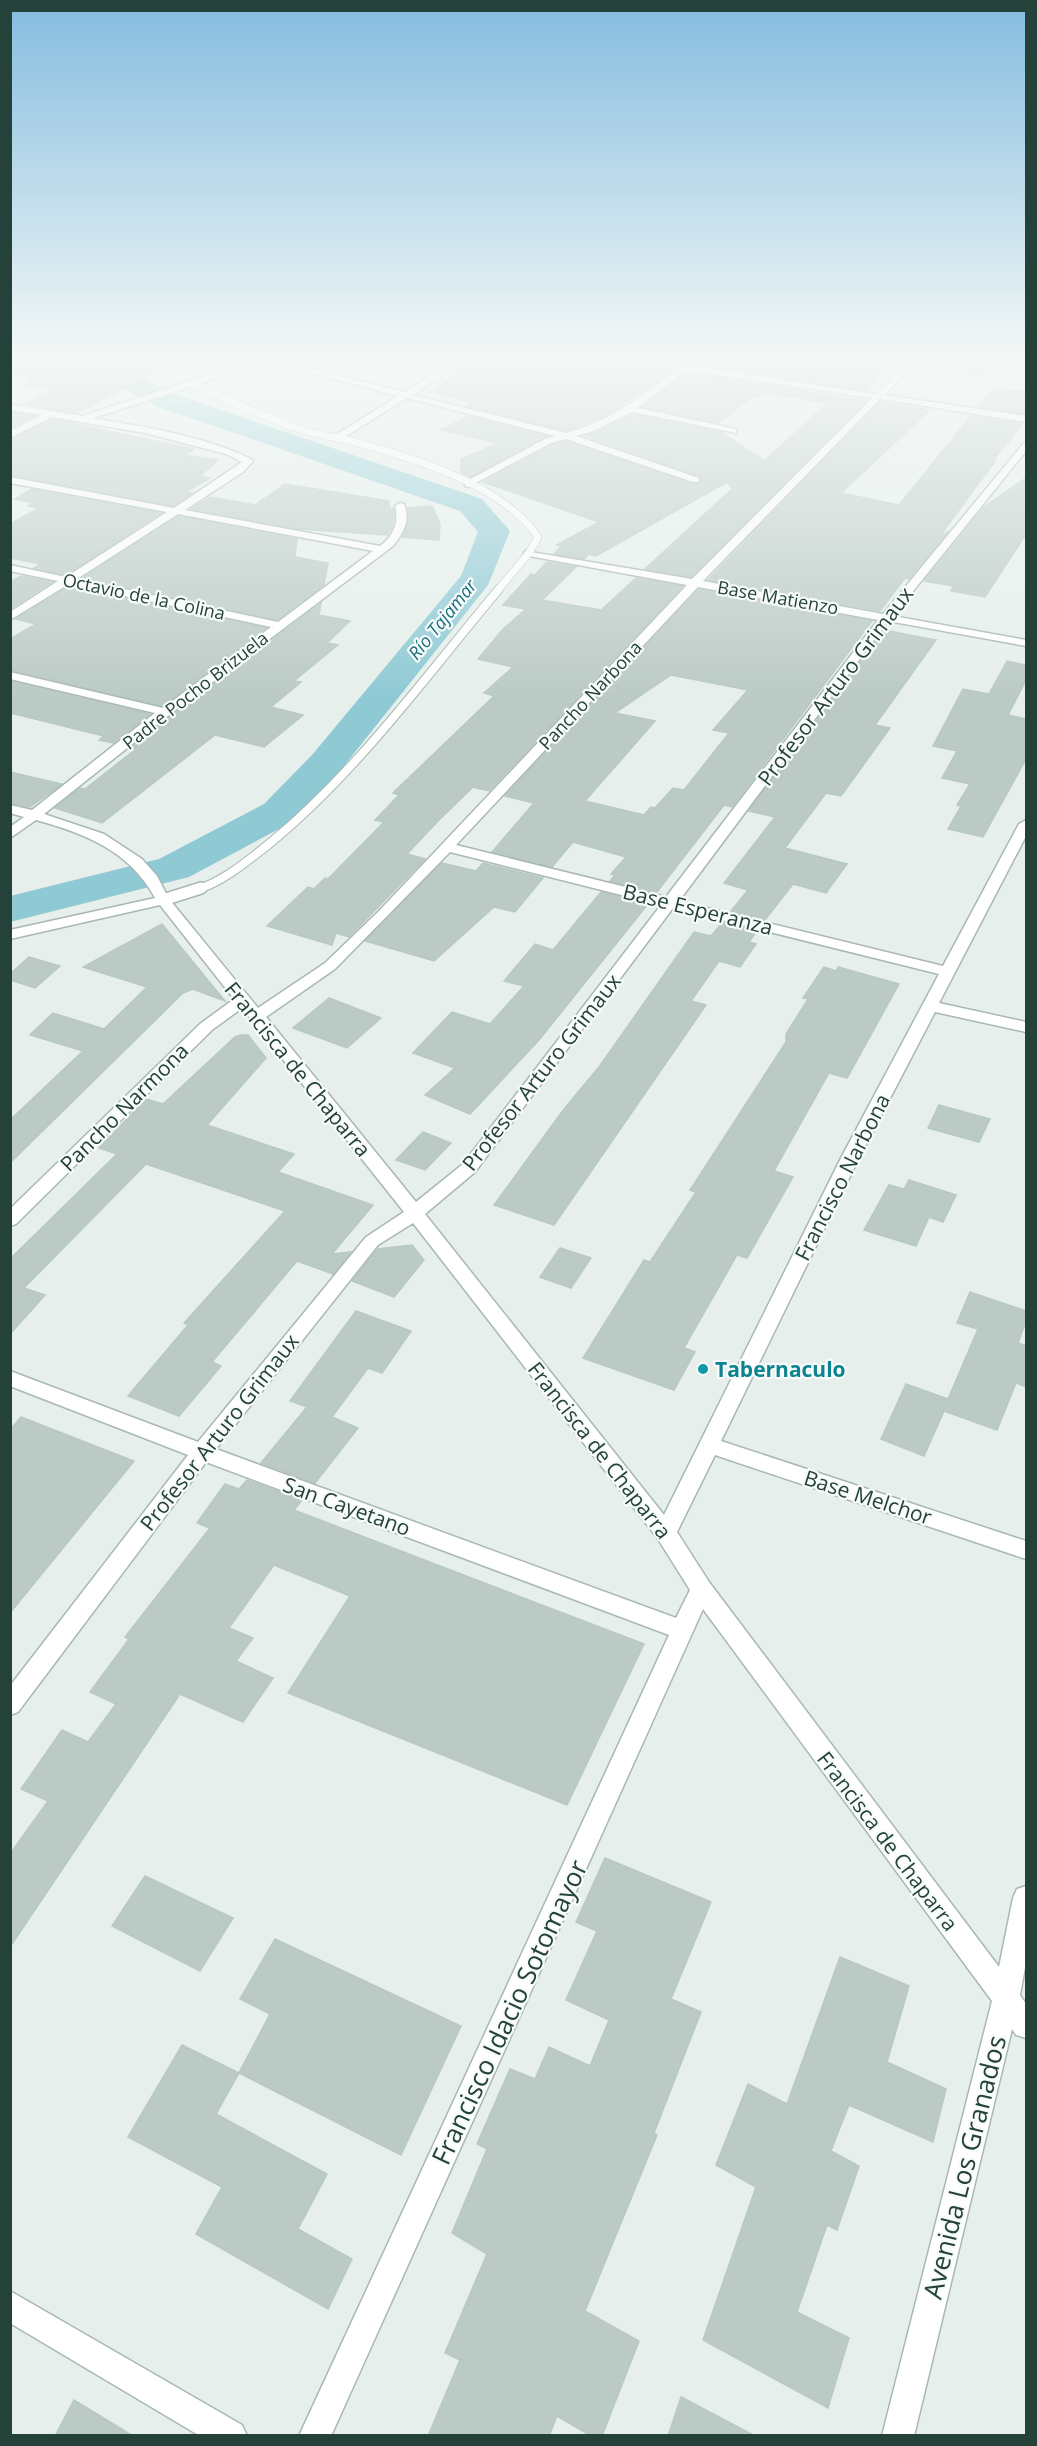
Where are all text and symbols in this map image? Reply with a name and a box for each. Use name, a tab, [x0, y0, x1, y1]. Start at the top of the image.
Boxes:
street label: Octavio de la Colina	[61, 567, 227, 625]
water label: Río Tajamar	[402, 573, 482, 664]
street label: Base Matienzo	[716, 575, 840, 619]
street label: Profesor Arturo Grimaux	[751, 581, 919, 791]
street label: Padre Pocho Brizuela	[117, 626, 273, 754]
street label: Pancho Narbona	[533, 635, 647, 755]
street label: Base Esperanza	[620, 877, 776, 941]
street label: Profesor Arturo Grimaux	[455, 968, 627, 1176]
street label: Francisca de Chaparra	[219, 976, 377, 1162]
street label: Pancho Narmona	[54, 1037, 194, 1177]
street label: Francisco Narbona	[788, 1089, 896, 1265]
street label: Profesor Arturo Grimaux	[133, 1328, 305, 1536]
place label: Tabernaculo	[715, 1355, 846, 1383]
street label: Francisca de Chaparra	[522, 1356, 678, 1544]
marker: Tabernaculo	[696, 1362, 710, 1376]
street label: Base Melchor	[801, 1463, 936, 1531]
street label: San Cayetano	[280, 1470, 414, 1542]
street label: Francisca de Chaparra	[811, 1746, 965, 1936]
street label: Francisco Idacio Sotomayor	[422, 1853, 596, 2170]
street label: Avenida Los Granados	[914, 2032, 1014, 2302]

